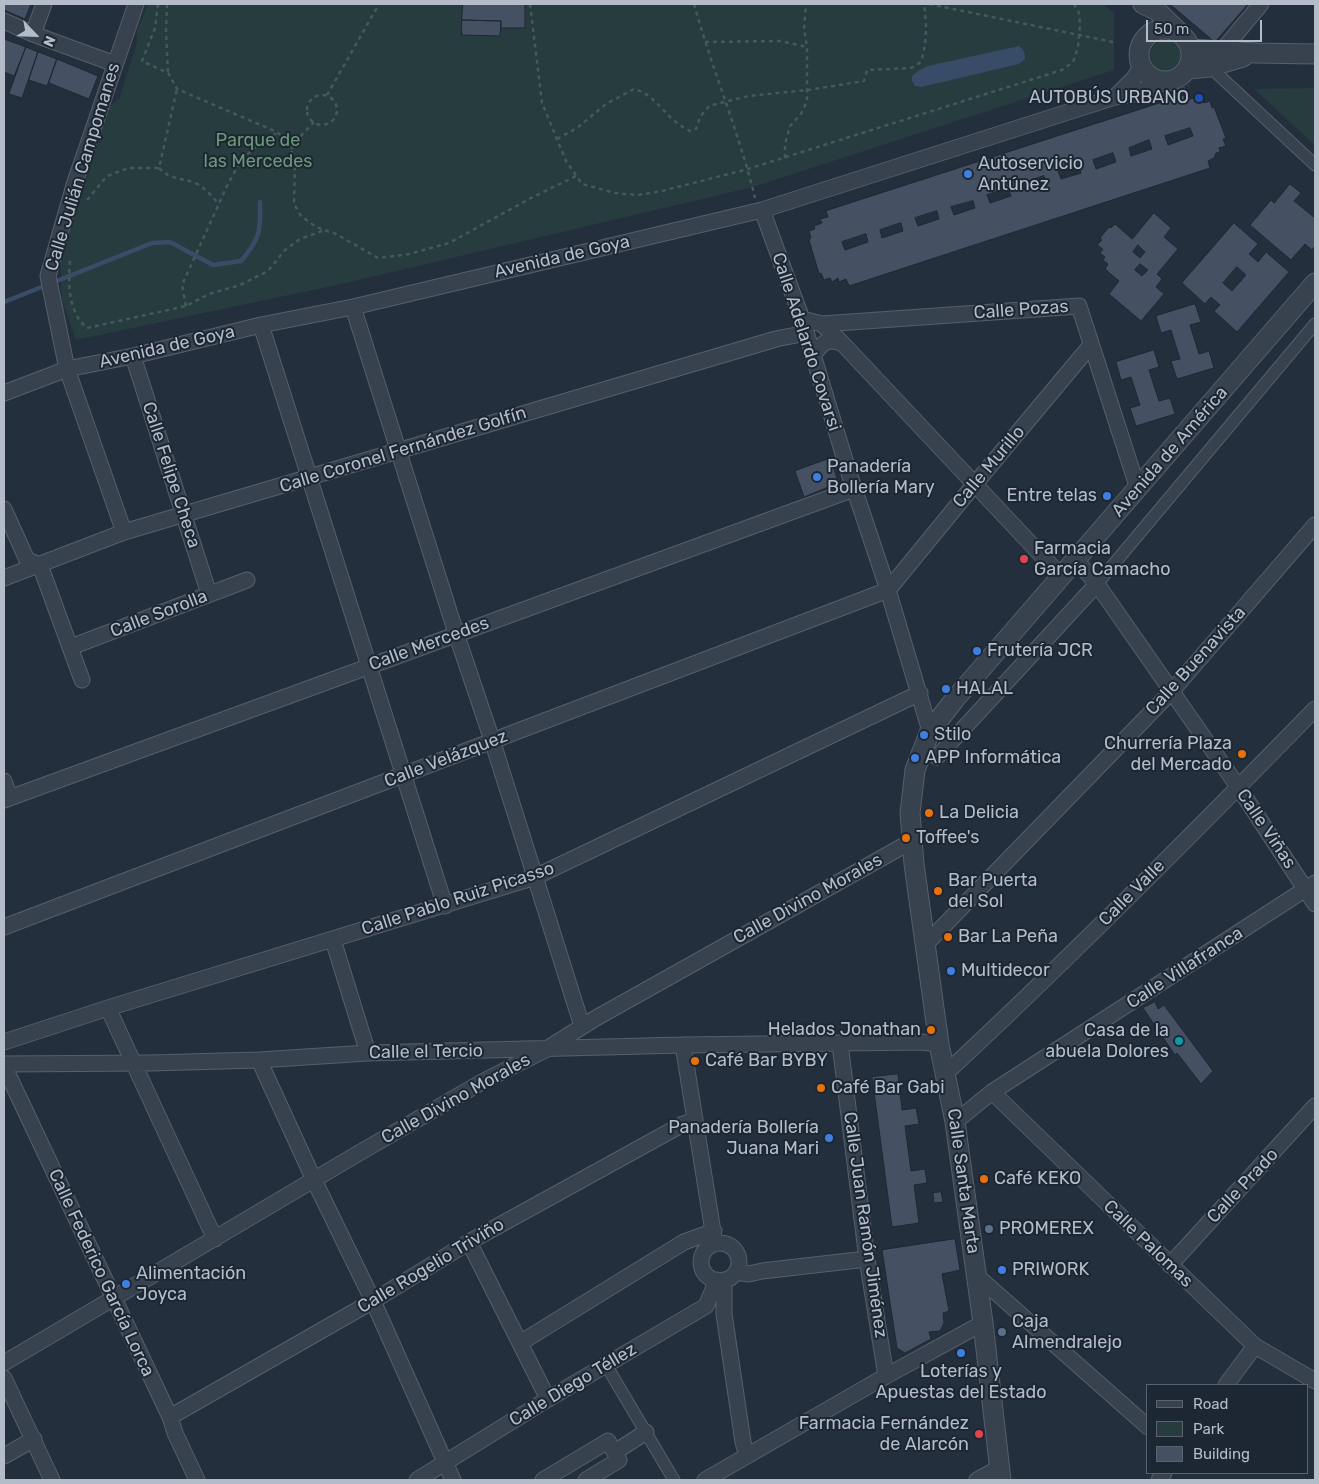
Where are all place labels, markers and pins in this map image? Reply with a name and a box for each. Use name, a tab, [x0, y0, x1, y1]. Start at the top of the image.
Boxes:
place label: AUTOBÚS URBANO	[1029, 87, 1189, 109]
marker: AUTOBÚS URBANO	[1193, 92, 1205, 104]
place label: Autoservicio Antúnez	[978, 153, 1083, 195]
marker: Autoservicio Antúnez	[962, 168, 974, 180]
place label: Panadería Bollería Mary	[827, 456, 935, 498]
marker: Panadería Bollería Mary	[811, 471, 823, 483]
place label: Entre telas	[1007, 485, 1097, 507]
marker: Entre telas	[1101, 490, 1113, 502]
place label: Farmacia García Camacho	[1034, 538, 1171, 580]
marker: Farmacia García Camacho	[1018, 553, 1030, 565]
place label: Frutería JCR	[987, 640, 1093, 662]
marker: Frutería JCR	[971, 645, 983, 657]
place label: HALAL	[956, 678, 1013, 700]
marker: HALAL	[940, 683, 952, 695]
place label: Stilo	[934, 724, 971, 746]
marker: Stilo	[918, 729, 930, 741]
place label: Churrería Plaza del Mercado	[1104, 733, 1232, 776]
place label: APP Informática	[925, 747, 1061, 769]
marker: Churrería Plaza del Mercado	[1236, 748, 1248, 760]
marker: APP Informática	[909, 752, 921, 764]
place label: La Delicia	[939, 802, 1019, 824]
marker: La Delicia	[923, 807, 935, 819]
place label: Toffee's	[916, 827, 980, 849]
marker: Toffee's	[900, 832, 912, 844]
place label: Bar Puerta del Sol	[948, 870, 1037, 912]
marker: Bar Puerta del Sol	[932, 885, 944, 897]
place label: Bar La Peña	[958, 926, 1058, 948]
marker: Bar La Peña	[942, 931, 954, 943]
place label: Multidecor	[961, 960, 1050, 982]
marker: Multidecor	[945, 965, 957, 977]
place label: Helados Jonathan	[768, 1019, 921, 1041]
place label: Casa de la abuela Dolores	[1045, 1020, 1169, 1062]
marker: Helados Jonathan	[925, 1024, 937, 1036]
marker: Casa de la abuela Dolores	[1173, 1035, 1185, 1047]
place label: Café Bar BYBY	[705, 1050, 828, 1072]
marker: Café Bar BYBY	[689, 1055, 701, 1067]
place label: Café Bar Gabi	[831, 1077, 945, 1099]
marker: Café Bar Gabi	[815, 1082, 827, 1094]
place label: Panadería Bollería Juana Mari	[668, 1117, 819, 1160]
marker: Panadería Bollería Juana Mari	[823, 1132, 835, 1144]
place label: Café KEKO	[994, 1168, 1081, 1190]
marker: Café KEKO	[978, 1173, 990, 1185]
place label: PROMEREX	[999, 1218, 1094, 1240]
marker: PROMEREX	[983, 1223, 995, 1235]
place label: PRIWORK	[1012, 1259, 1089, 1281]
place label: Alimentación Joyca	[136, 1263, 246, 1306]
marker: PRIWORK	[996, 1264, 1008, 1276]
marker: Alimentación Joyca	[120, 1278, 132, 1290]
place label: Caja Almendralejo	[1012, 1311, 1122, 1354]
marker: Caja Almendralejo	[996, 1326, 1008, 1338]
marker: Loterías y Apuestas del Estado	[955, 1347, 967, 1359]
place label: Loterías y Apuestas del Estado	[875, 1361, 1047, 1404]
place label: Farmacia Fernández de Alarcón	[799, 1413, 969, 1456]
marker: Farmacia Fernández de Alarcón	[973, 1428, 985, 1440]

